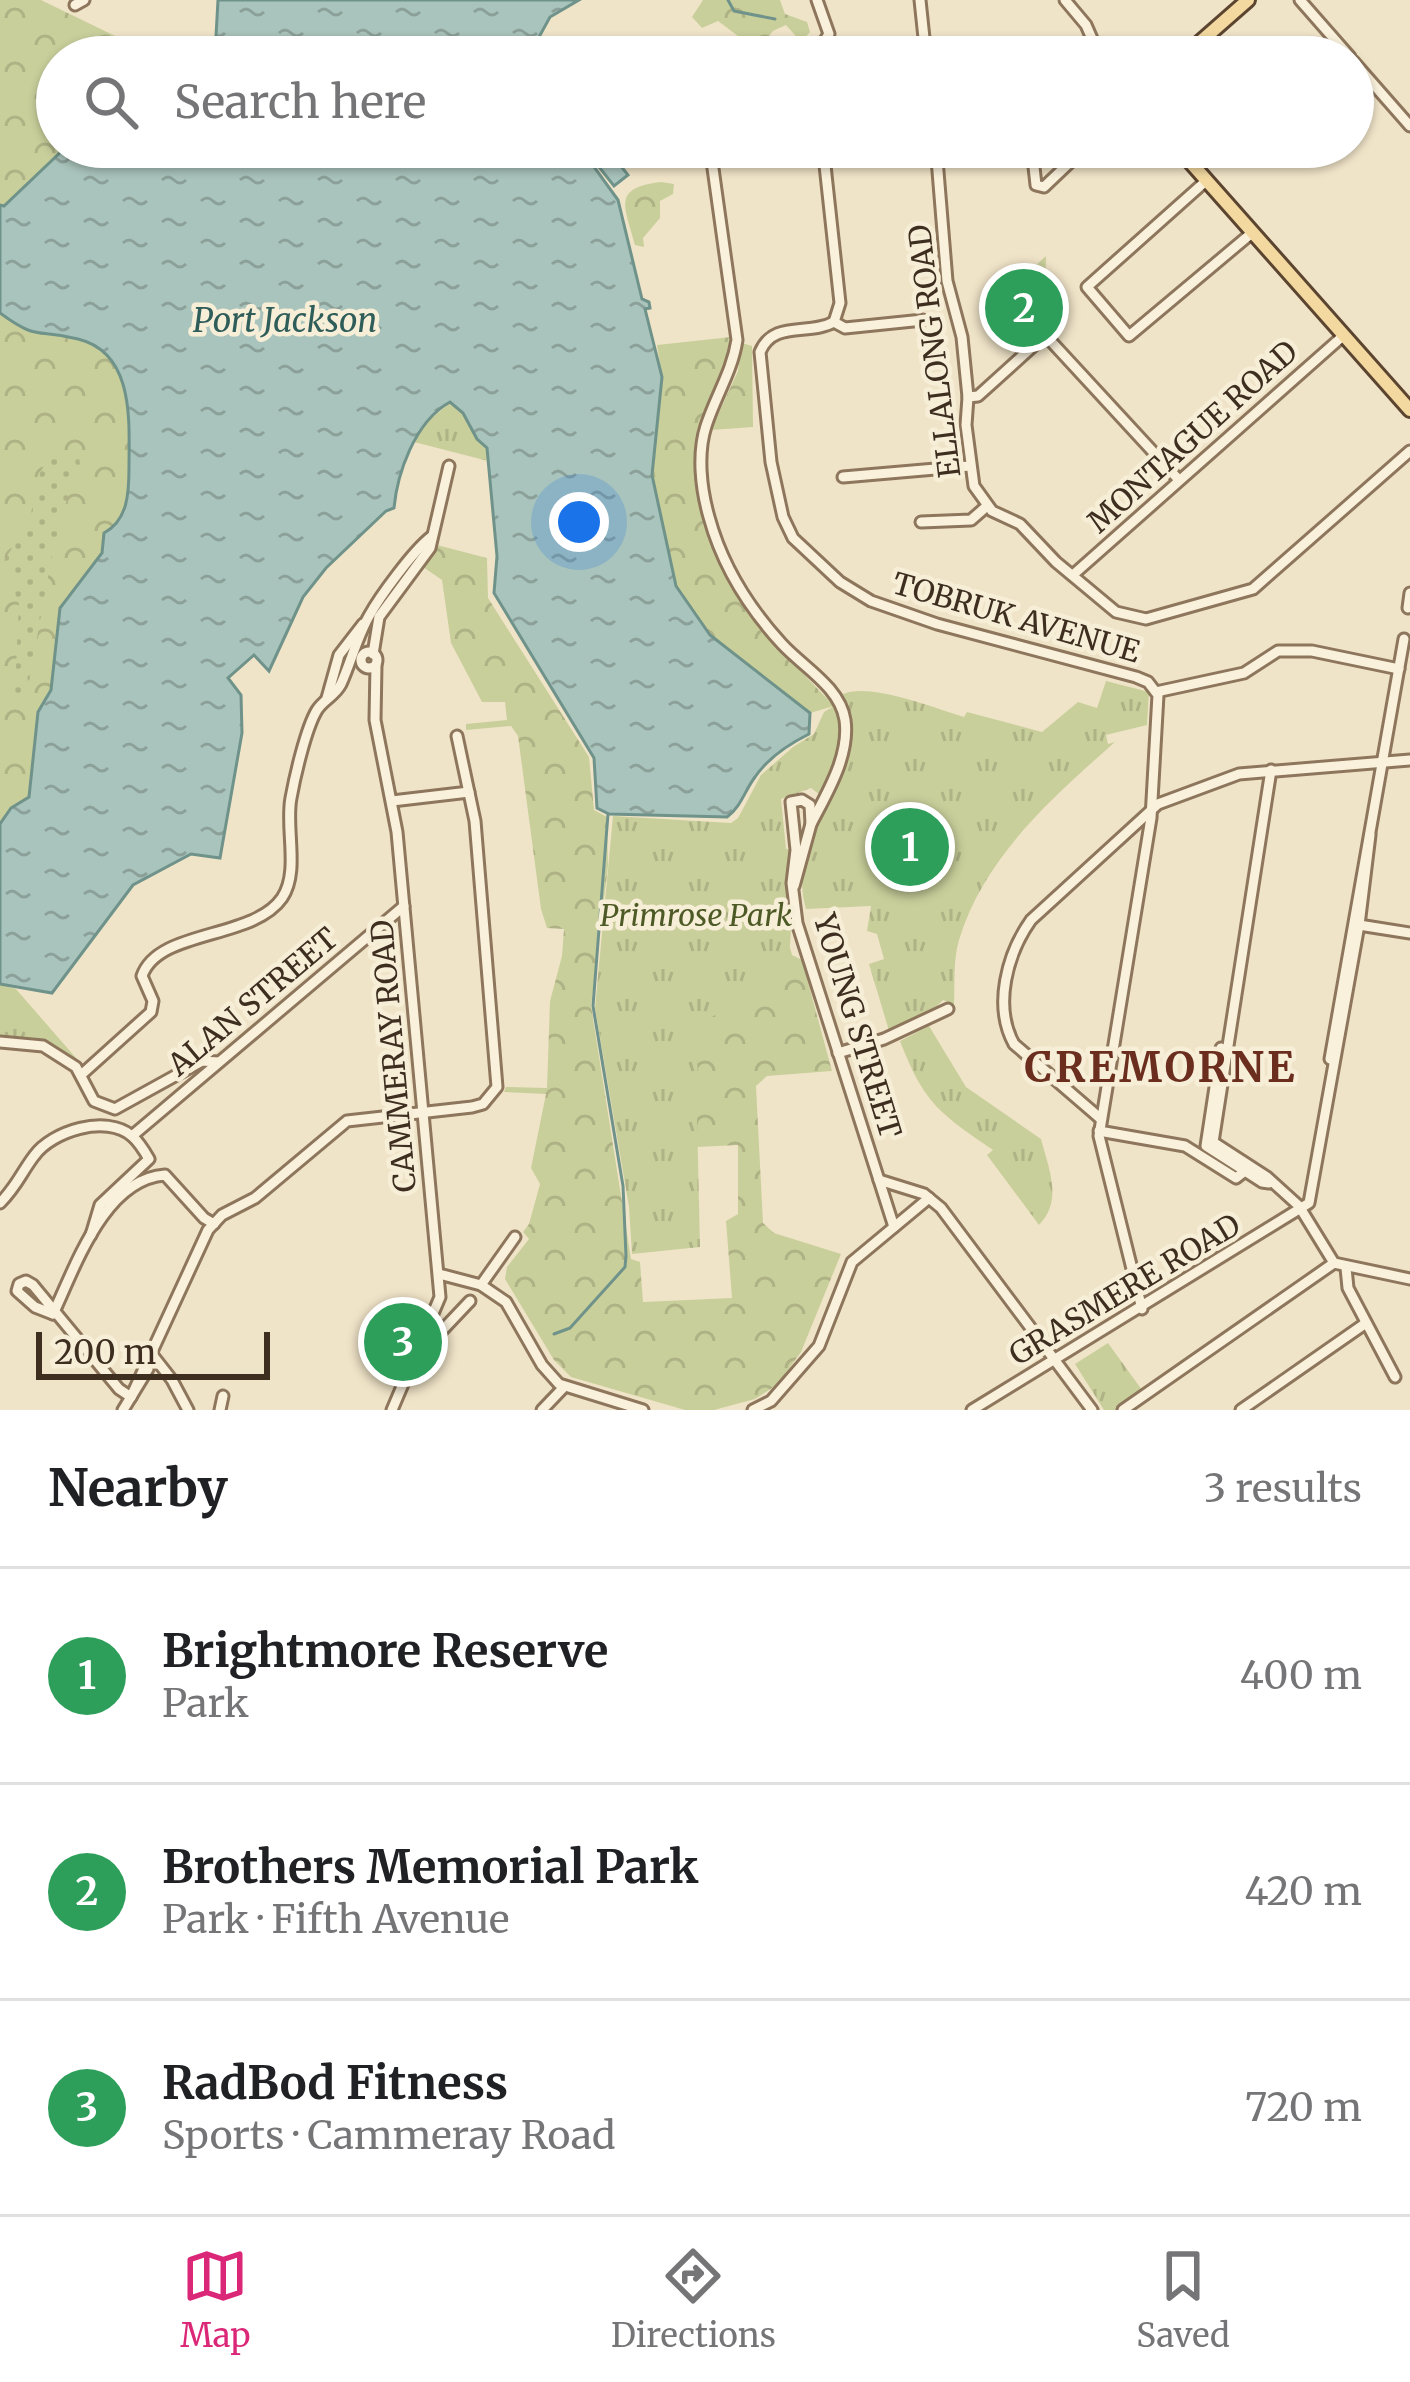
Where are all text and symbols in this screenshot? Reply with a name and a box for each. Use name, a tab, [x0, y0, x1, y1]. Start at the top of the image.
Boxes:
search box	[36, 36, 1374, 168]
icon: search	[78, 69, 144, 135]
text: Search here	[174, 74, 426, 130]
street label: ELLALONG ROAD	[900, 222, 968, 480]
pin: 2	[985, 263, 1063, 353]
water label: Port Jackson	[193, 300, 377, 341]
street label: MONTAGUE ROAD	[1079, 332, 1305, 541]
your location	[549, 492, 609, 552]
street label: TOBRUK AVENUE	[888, 564, 1144, 671]
pin: 1	[871, 802, 949, 892]
park label: Primrose Park	[600, 896, 793, 934]
street label: YOUNG STREET	[806, 908, 910, 1143]
street label: CAMMERAY ROAD	[362, 918, 424, 1194]
street label: ALAN STREET	[159, 919, 345, 1084]
district label: CREMORNE	[1025, 1041, 1297, 1093]
street label: GRASMERE ROAD	[1002, 1205, 1247, 1373]
pin: 3	[364, 1297, 442, 1387]
scale bar	[36, 1326, 270, 1379]
text: 200 m	[54, 1332, 156, 1373]
text: Nearby	[48, 1456, 228, 1520]
text: 3 results	[1204, 1464, 1362, 1513]
text: Brightmore Reserve	[162, 1623, 608, 1679]
text: 1	[78, 1651, 96, 1700]
text: 400 m	[1240, 1651, 1362, 1700]
text: Park	[162, 1679, 249, 1728]
text: Brothers Memorial Park	[162, 1839, 698, 1895]
text: 2	[76, 1867, 98, 1916]
text: 420 m	[1244, 1867, 1362, 1916]
text: Park · Fifth Avenue	[162, 1895, 509, 1944]
text: RadBod Fitness	[162, 2055, 508, 2111]
text: 3	[76, 2083, 98, 2132]
text: 720 m	[1245, 2083, 1362, 2132]
text: Sports · Cammeray Road	[162, 2111, 615, 2160]
tab: Map	[180, 2243, 251, 2356]
tab: Directions	[611, 2243, 776, 2356]
tab: Saved	[1136, 2243, 1230, 2356]

